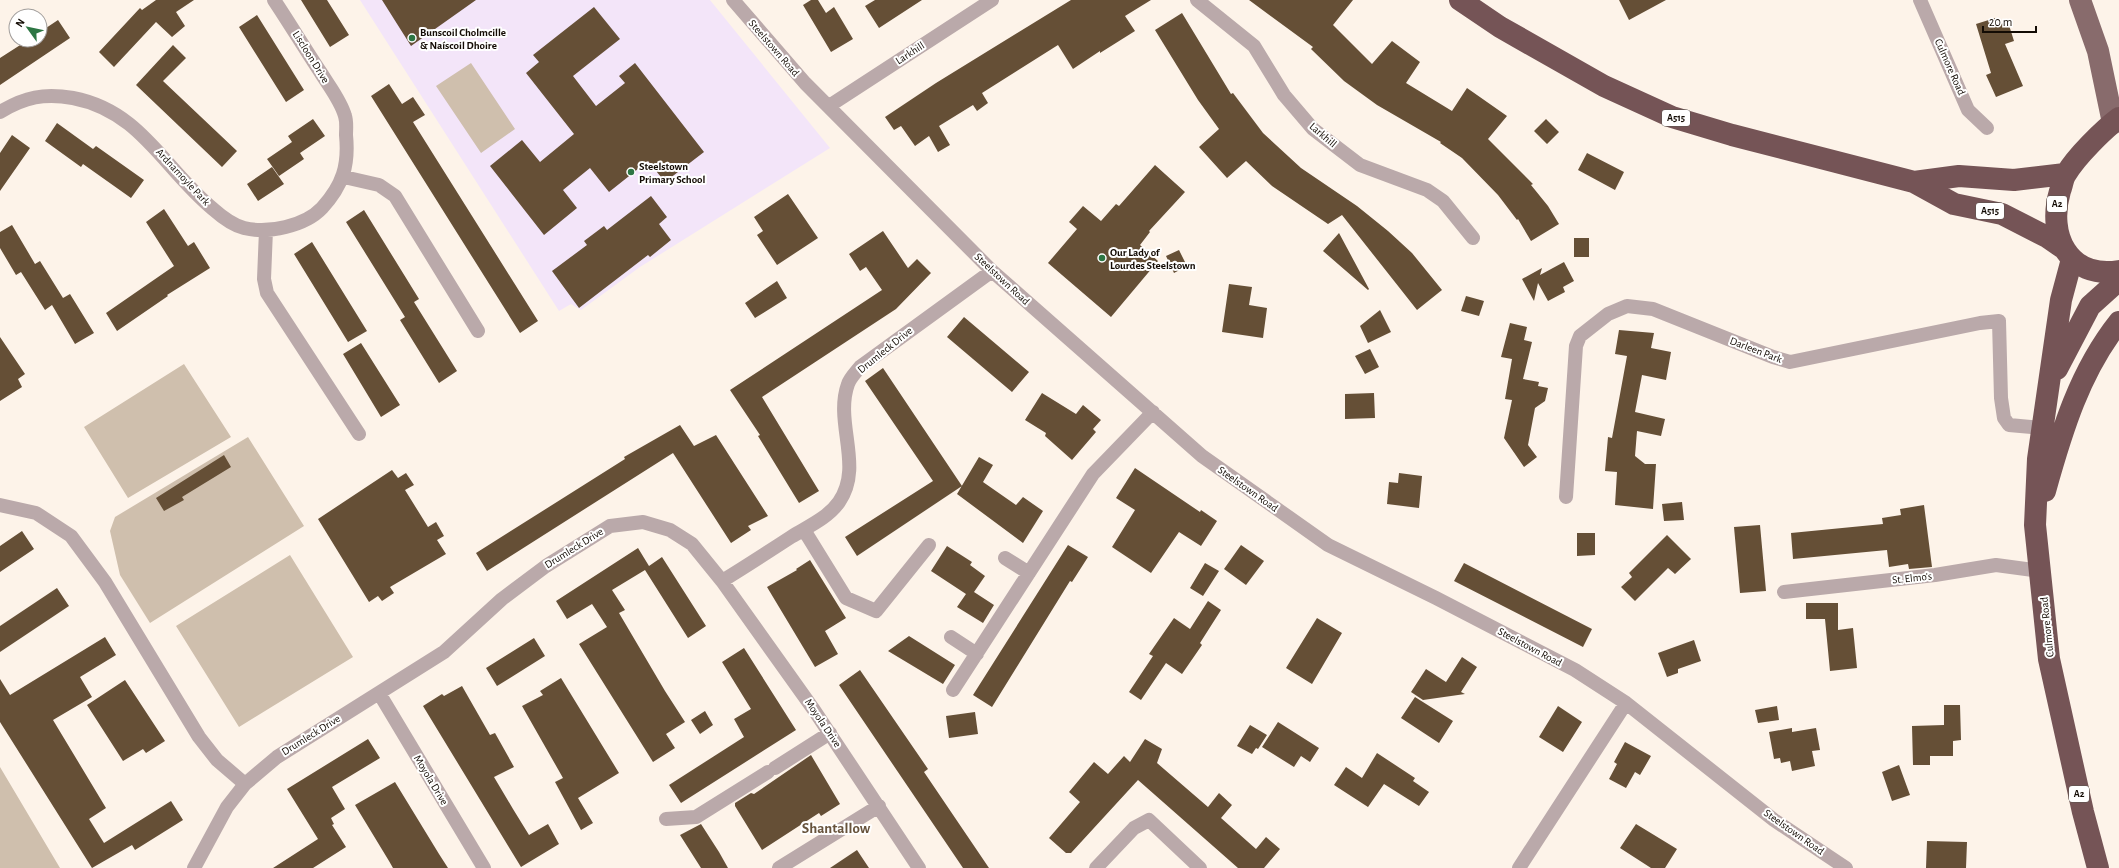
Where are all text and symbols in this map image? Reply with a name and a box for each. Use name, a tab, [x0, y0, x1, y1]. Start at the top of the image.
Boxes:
north arrow	[8, 8, 48, 48]
scale bar	[1983, 8, 2036, 34]
text: 20 m	[1989, 16, 2012, 28]
text: N	[13, 17, 27, 29]
street label: Steelstown Road	[747, 18, 802, 79]
place label: Bunscoil Cholmcille & Naíscoil Dhoire	[420, 27, 506, 51]
street label: Liscloon Drive	[291, 29, 331, 85]
marker: Bunscoil Cholmcille & Naíscoil Dhoire	[407, 33, 417, 43]
street label: Culmore Road	[1933, 37, 1967, 97]
street label: Larkhill	[894, 40, 926, 66]
road number: A515	[1662, 110, 1690, 126]
street label: Larkhill	[1307, 120, 1339, 150]
street label: Ardnamoyle Park	[154, 146, 212, 208]
place label: Steelstown Primary School	[639, 161, 706, 185]
marker: Steelstown Primary School	[626, 167, 636, 177]
road number: A2	[2047, 196, 2067, 212]
road number: A515	[1976, 203, 2004, 219]
place label: Our Lady of Lourdes Steelstown	[1110, 247, 1196, 271]
street label: Steelstown Road	[972, 251, 1032, 307]
marker: Our Lady of Lourdes Steelstown	[1097, 253, 1107, 263]
street label: Drumleck Drive	[856, 325, 914, 375]
street label: Darleen Park	[1728, 335, 1784, 365]
street label: Steelstown Road	[1216, 464, 1280, 514]
street label: Drumleck Drive	[543, 526, 605, 570]
street label: St. Elmo's	[1891, 570, 1933, 586]
street label: Culmore Road	[2038, 596, 2056, 658]
street label: Steelstown Road	[1496, 626, 1564, 669]
street label: Moyola Drive	[803, 697, 843, 749]
street label: Drumleck Drive	[280, 713, 342, 757]
street label: Moyola Drive	[412, 753, 450, 807]
road number: A2	[2069, 786, 2089, 802]
street label: Steelstown Road	[1762, 807, 1826, 857]
district label: Shantallow	[802, 821, 871, 836]

